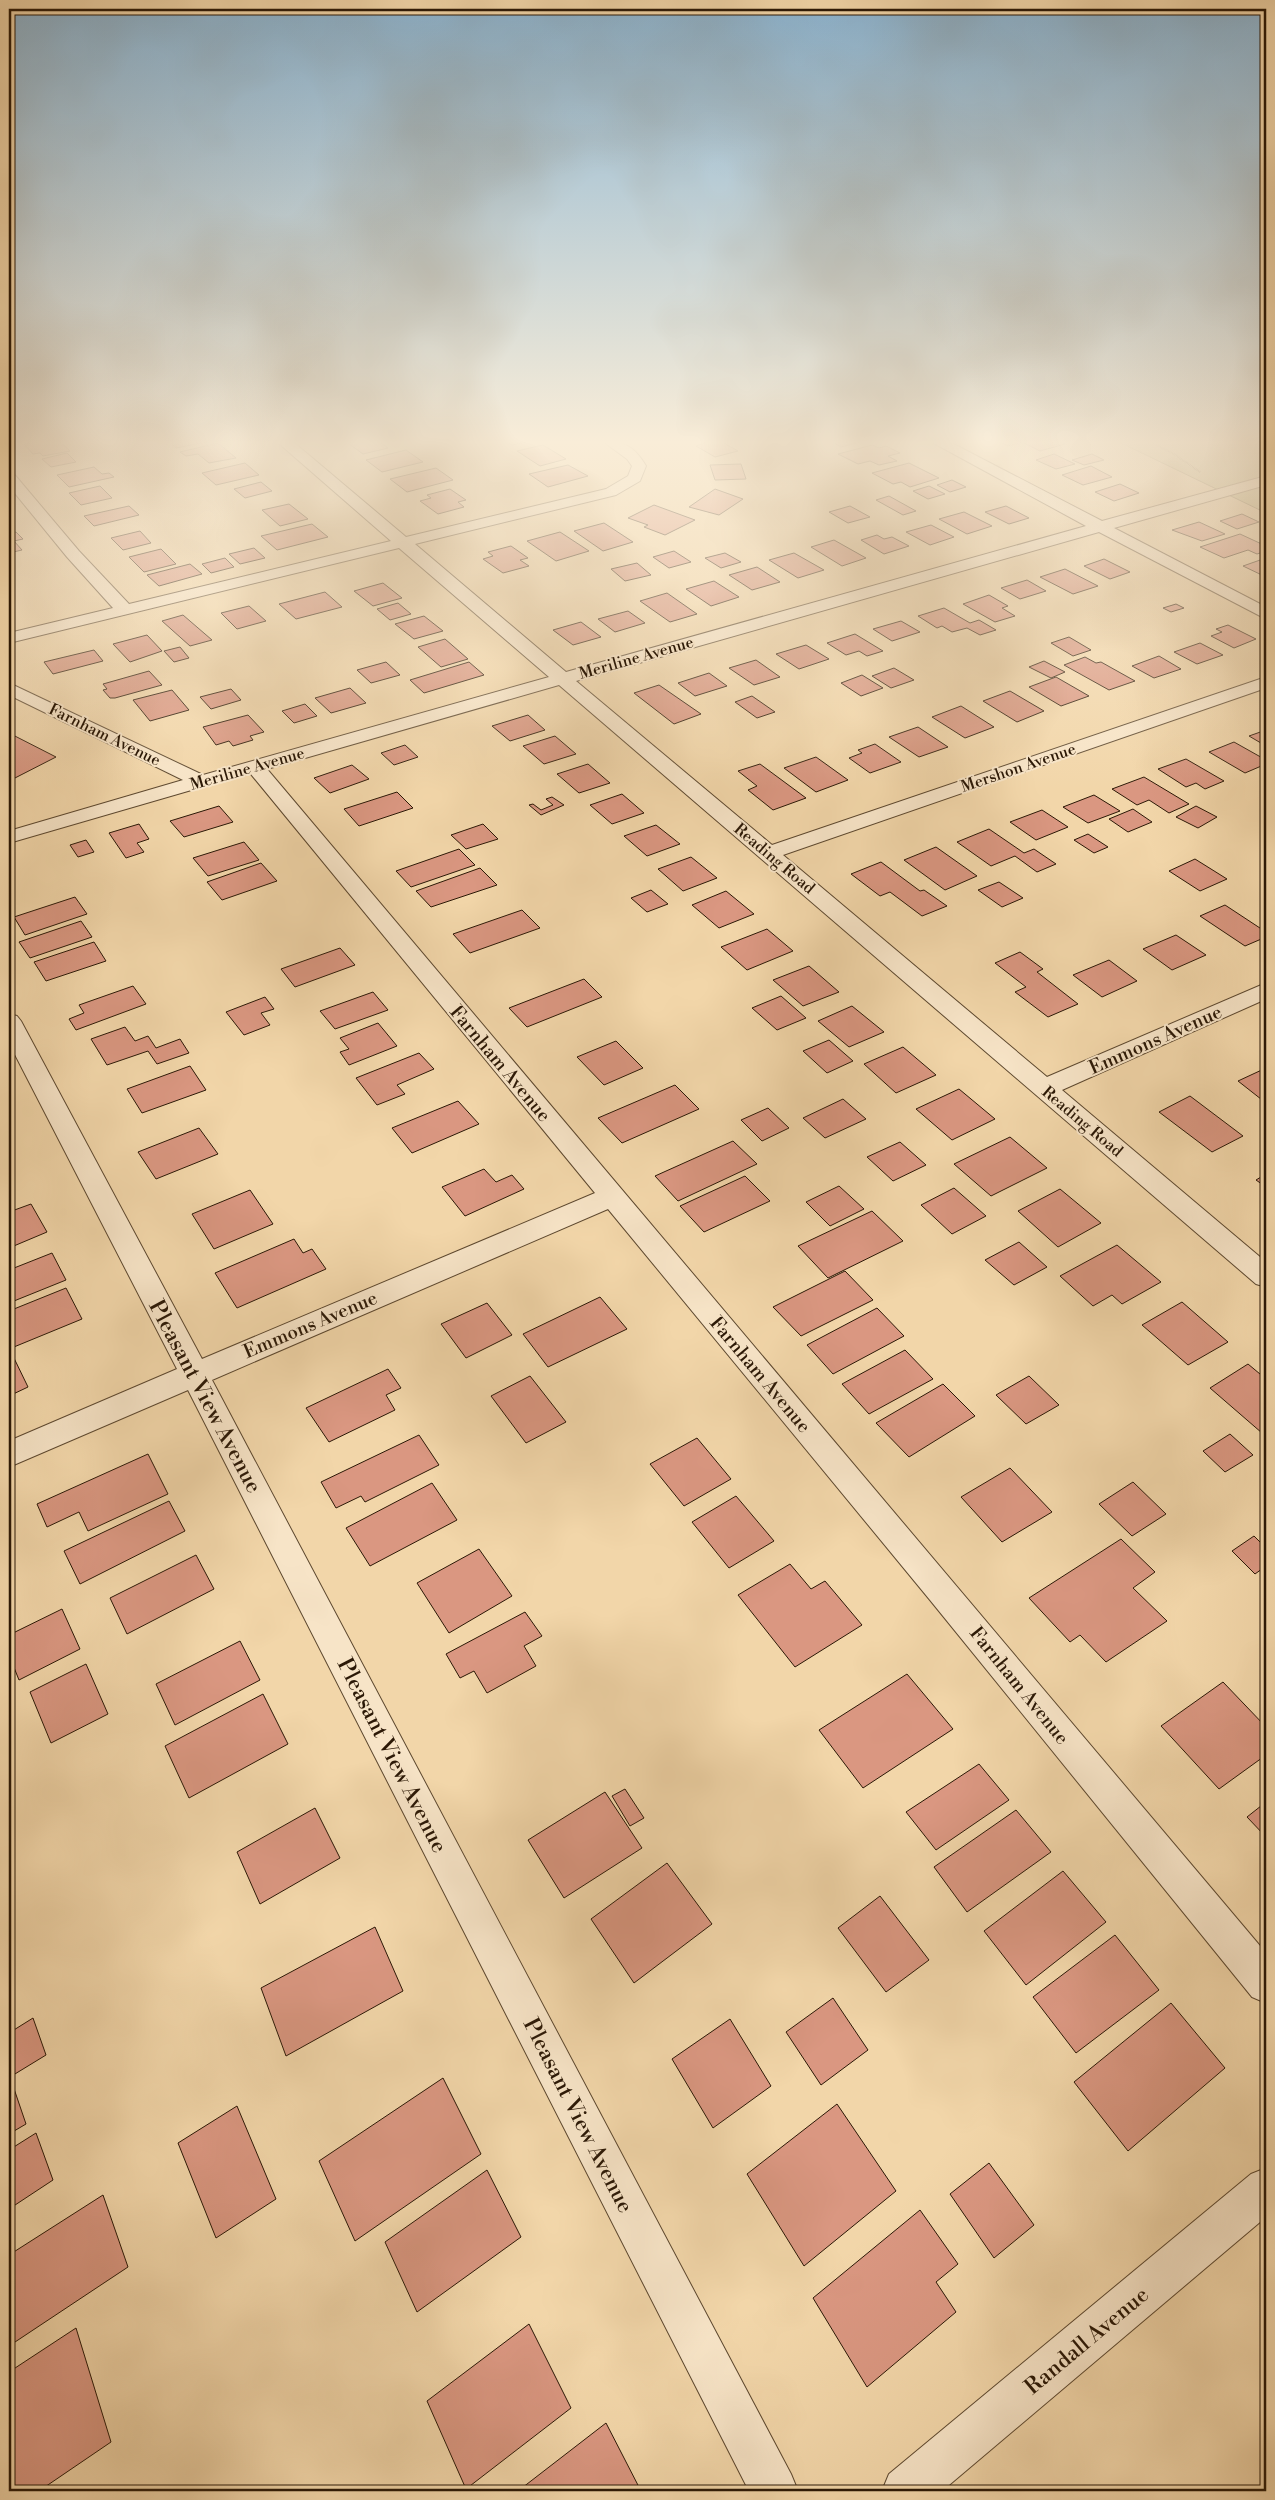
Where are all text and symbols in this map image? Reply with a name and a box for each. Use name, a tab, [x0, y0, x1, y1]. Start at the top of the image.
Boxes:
street label: Meriline Avenue	[577, 632, 696, 684]
street label: Farnham Avenue	[45, 699, 164, 771]
street label: Mershon Avenue	[958, 739, 1078, 797]
street label: Meriline Avenue	[188, 743, 307, 795]
street label: Reading Road	[730, 819, 819, 898]
street label: Farnham Avenue	[444, 1000, 556, 1127]
street label: Emmons Avenue	[1085, 1000, 1226, 1080]
street label: Reading Road	[1038, 1082, 1127, 1161]
street label: Emmons Avenue	[240, 1286, 381, 1364]
street label: Pleasant View Avenue	[142, 1295, 267, 1498]
street label: Farnham Avenue	[704, 1311, 816, 1438]
street label: Farnham Avenue	[964, 1622, 1074, 1749]
street label: Pleasant View Avenue	[331, 1654, 452, 1858]
street label: Pleasant View Avenue	[517, 2014, 638, 2218]
street label: Randall Avenue	[1019, 2281, 1155, 2401]

